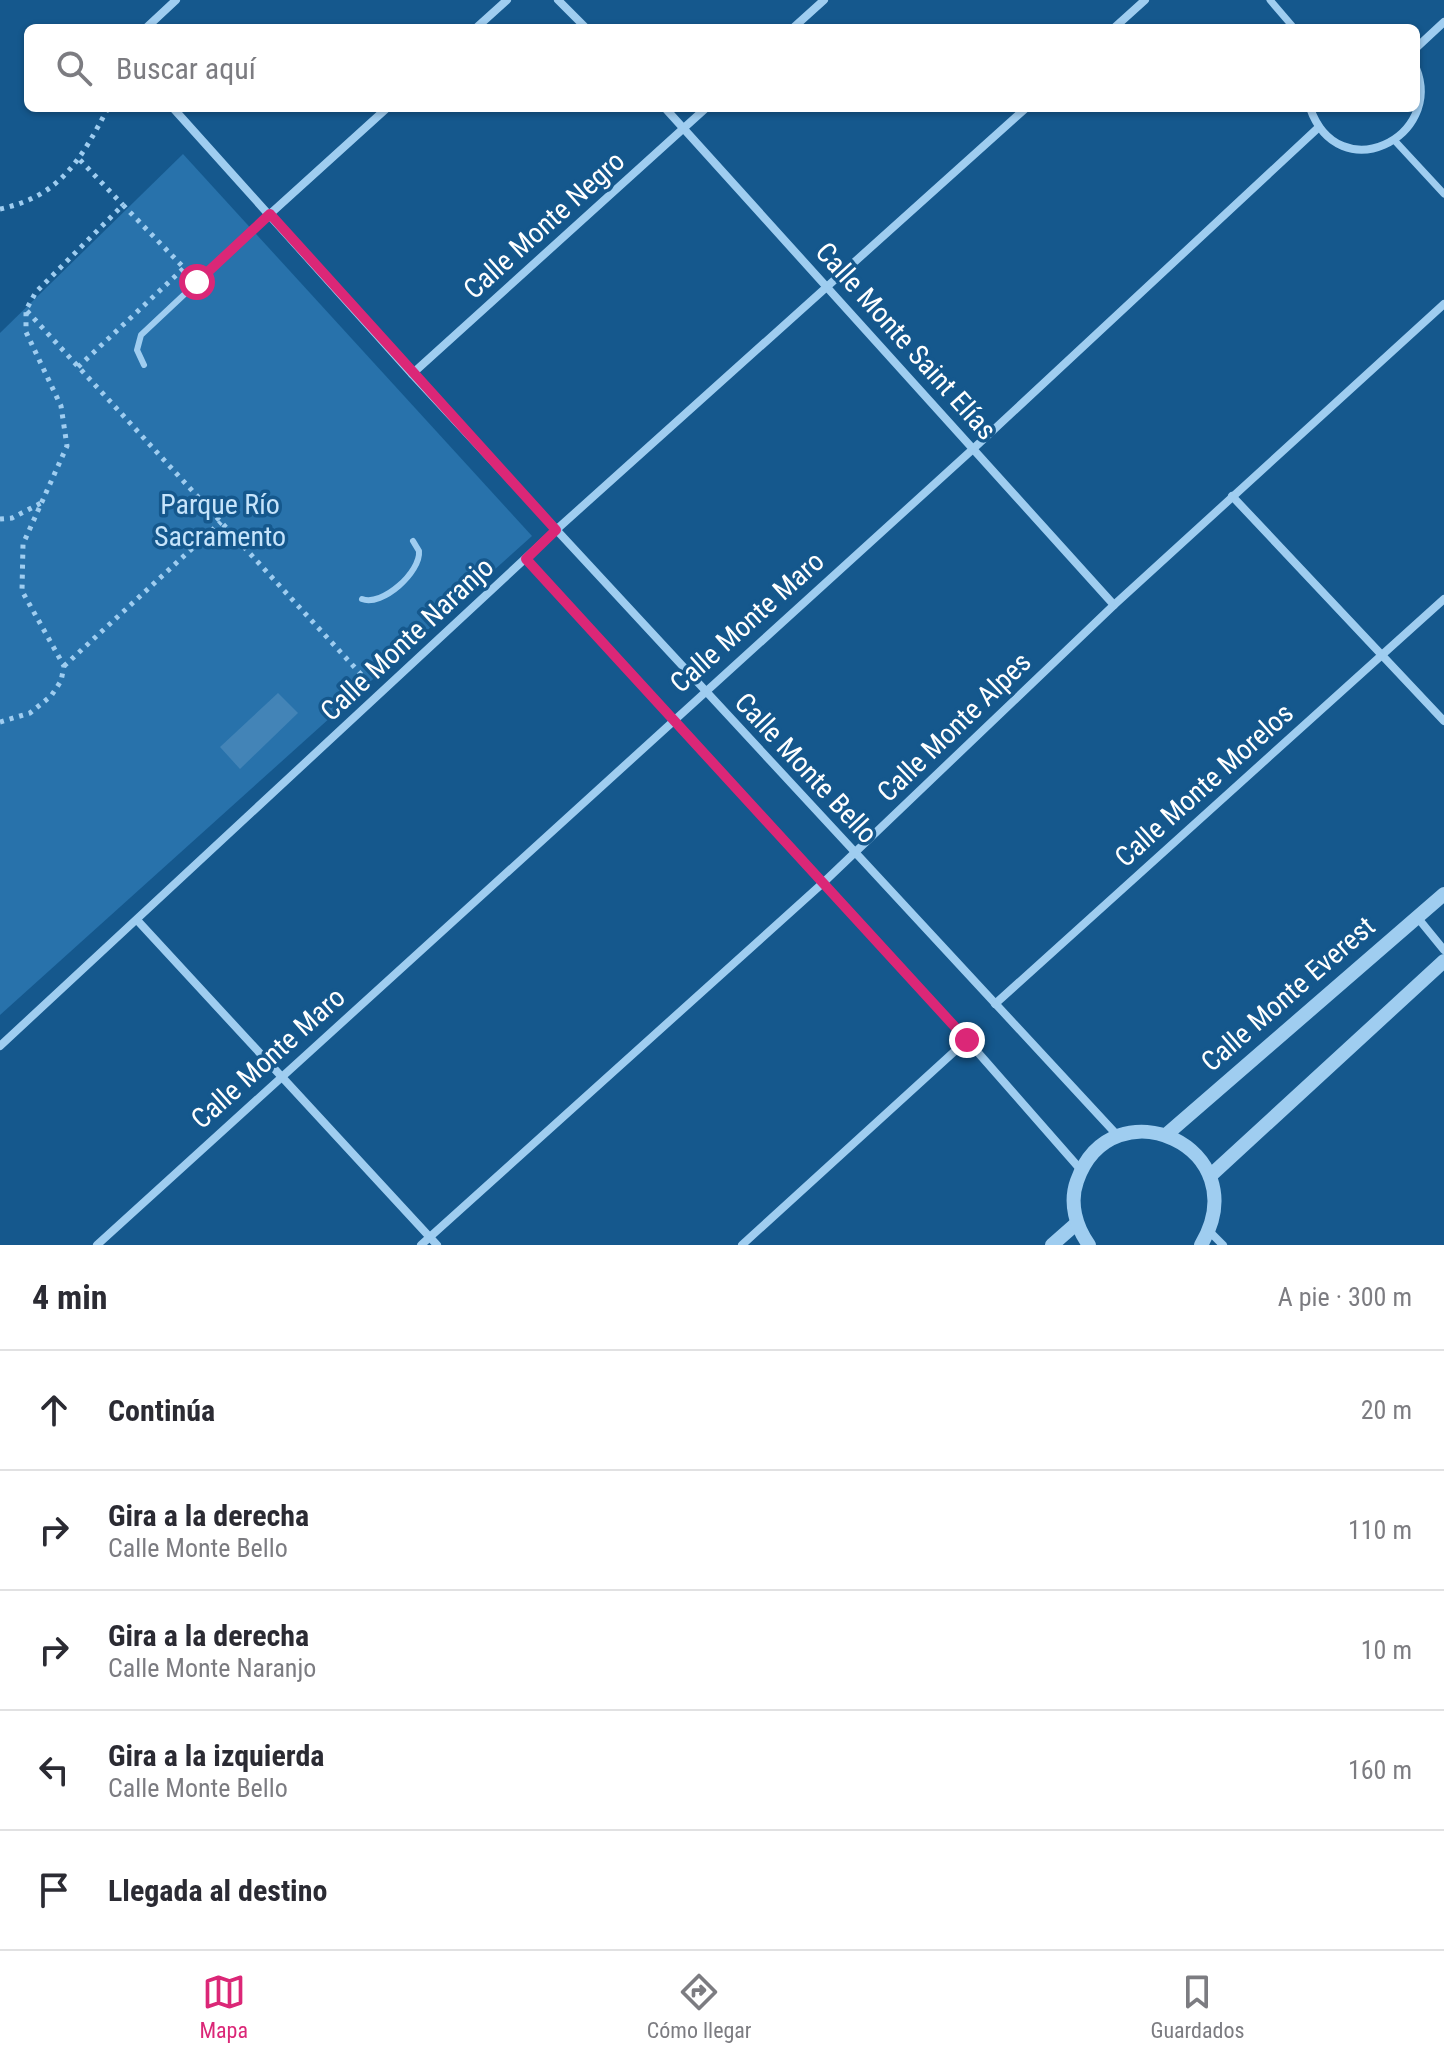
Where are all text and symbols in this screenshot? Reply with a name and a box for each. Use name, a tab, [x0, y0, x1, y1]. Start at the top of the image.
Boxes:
search box	[24, 24, 1420, 112]
icon: search	[52, 46, 96, 90]
text: Buscar aquí	[116, 51, 256, 86]
street label: Calle Monte Negro	[457, 144, 631, 306]
street label: Calle Monte Saint Elías	[809, 236, 1003, 446]
route start	[179, 264, 215, 300]
park label: Parque Río Sacramento	[154, 488, 286, 553]
street label: Calle Monte Maro	[663, 544, 831, 700]
street label: Calle Monte Naranjo	[314, 550, 500, 728]
street label: Calle Monte Alpes	[870, 645, 1038, 809]
street label: Calle Monte Bello	[728, 686, 884, 850]
street label: Calle Monte Morelos	[1108, 696, 1300, 874]
street label: Calle Monte Everest	[1194, 910, 1382, 1078]
street label: Calle Monte Maro	[184, 980, 352, 1136]
route end	[949, 1022, 985, 1058]
text: 4 min	[32, 1277, 108, 1317]
text: A pie · 300 m	[1278, 1282, 1412, 1312]
icon: ahead	[32, 1388, 76, 1432]
text: Continúa	[108, 1393, 215, 1428]
text: 20 m	[1361, 1395, 1412, 1425]
text: Gira a la derecha	[108, 1498, 309, 1533]
icon: right	[32, 1508, 76, 1552]
text: 110 m	[1348, 1515, 1412, 1545]
text: Calle Monte Bello	[108, 1533, 288, 1563]
text: Gira a la derecha	[108, 1618, 309, 1653]
icon: right	[32, 1628, 76, 1672]
text: 10 m	[1361, 1635, 1412, 1665]
text: Calle Monte Naranjo	[108, 1653, 316, 1683]
text: Gira a la izquierda	[108, 1738, 324, 1773]
icon: left	[32, 1748, 76, 1792]
text: 160 m	[1348, 1755, 1412, 1785]
text: Calle Monte Bello	[108, 1773, 288, 1803]
icon: arrive	[32, 1868, 76, 1912]
text: Llegada al destino	[108, 1873, 327, 1908]
tab: Mapa	[199, 1970, 248, 2043]
tab: Cómo llegar	[647, 1970, 752, 2043]
tab: Guardados	[1150, 1970, 1245, 2043]

